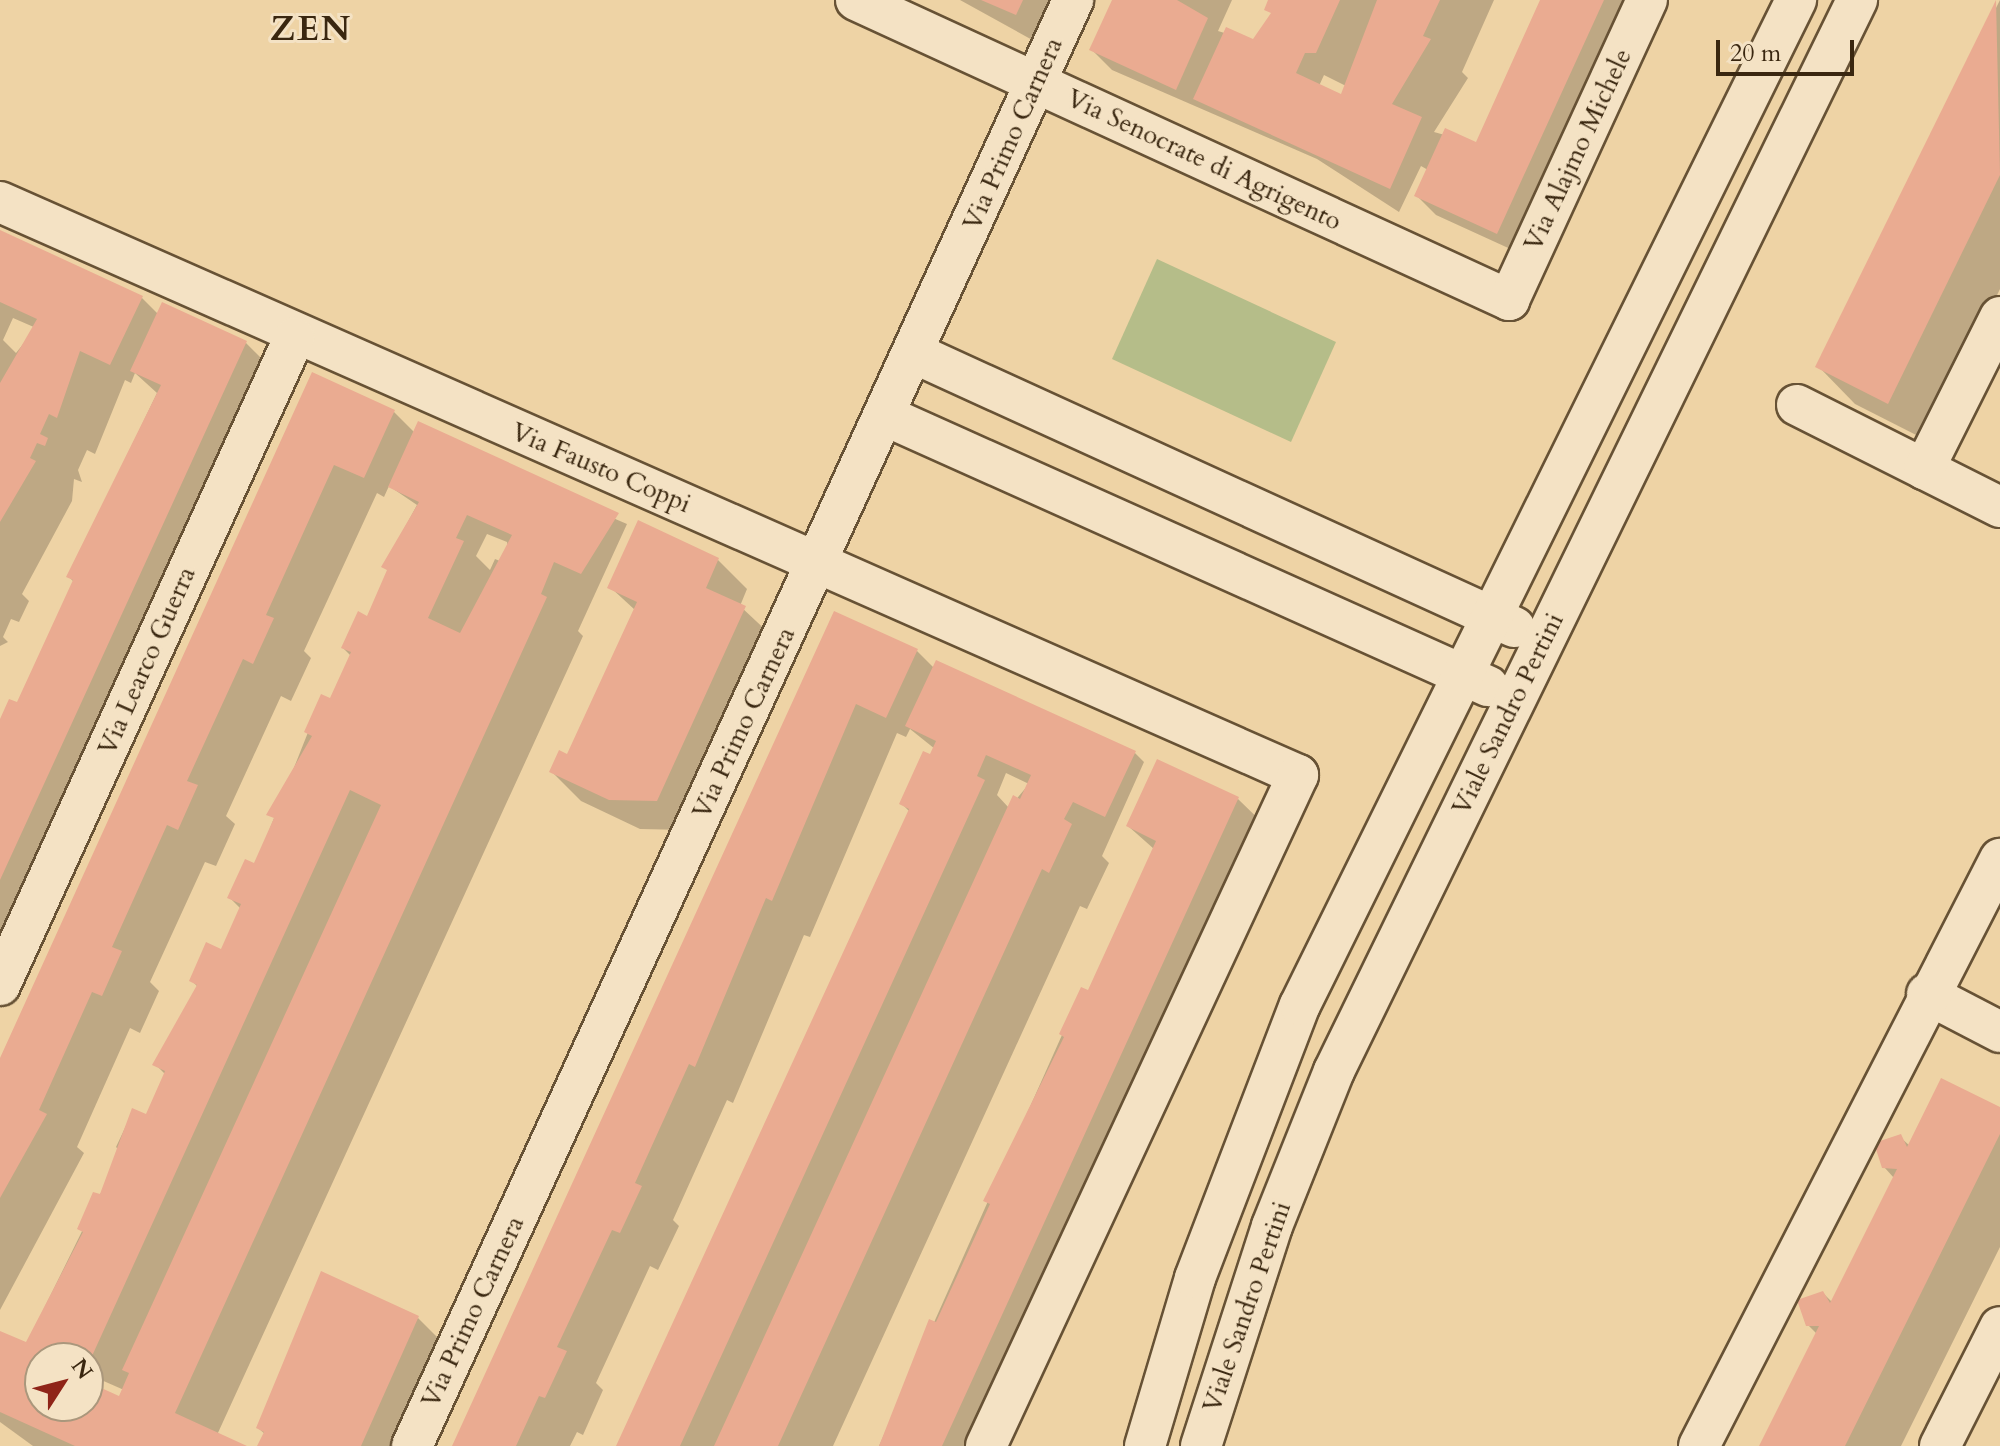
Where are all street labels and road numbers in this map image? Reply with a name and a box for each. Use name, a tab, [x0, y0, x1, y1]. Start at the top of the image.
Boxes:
street label: Via Primo Carnera	[957, 33, 1069, 235]
street label: Via Alajmo Michele	[1517, 44, 1639, 256]
street label: Via Senocrate di Agrigento	[1062, 83, 1346, 237]
street label: Via Fausto Coppi	[507, 416, 695, 520]
street label: Via Learco Guerra	[92, 562, 202, 760]
street label: Viale Sandro Pertini	[1446, 608, 1570, 820]
street label: Via Primo Carnera	[686, 622, 802, 824]
street label: Viale Sandro Pertini	[1196, 1198, 1298, 1416]
street label: Via Primo Carnera	[415, 1211, 531, 1413]

